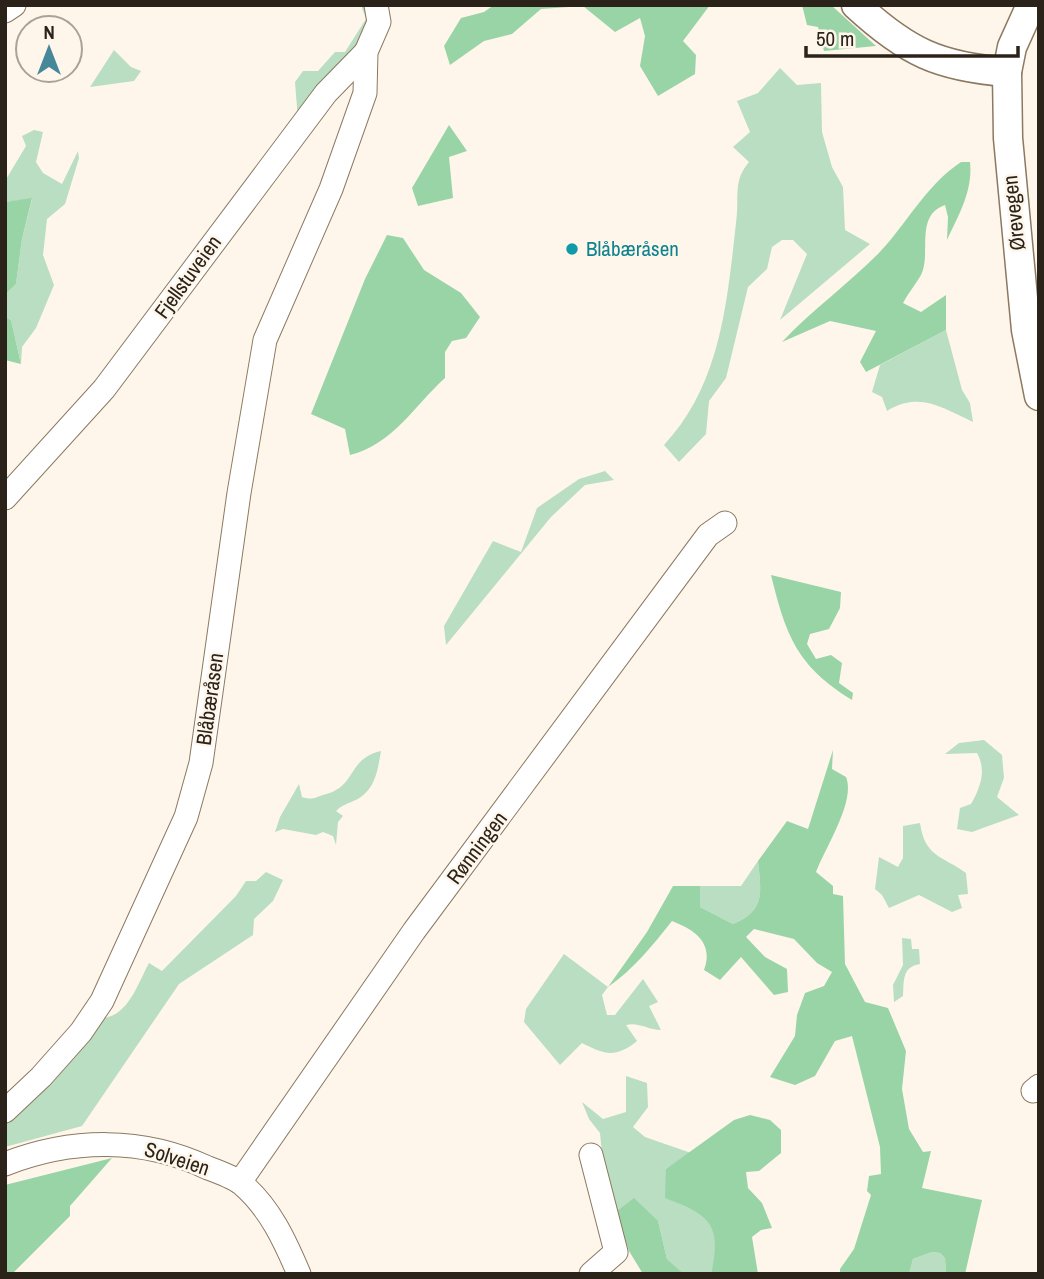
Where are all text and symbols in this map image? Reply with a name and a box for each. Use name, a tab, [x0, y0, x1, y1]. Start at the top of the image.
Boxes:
north arrow	[14, 14, 84, 84]
scale bar	[806, 14, 1018, 58]
text: N	[43, 19, 55, 45]
text: 50 m	[816, 24, 854, 53]
street label: Ørevegen	[995, 174, 1032, 252]
street label: Fjellstuveien	[147, 229, 228, 324]
place label: Blåbæråsen	[586, 234, 679, 263]
marker: Blåbæråsen	[564, 241, 580, 257]
street label: Blåbæråsen	[189, 651, 230, 747]
street label: Rønningen	[440, 805, 514, 890]
street label: Solveien	[141, 1134, 214, 1183]

